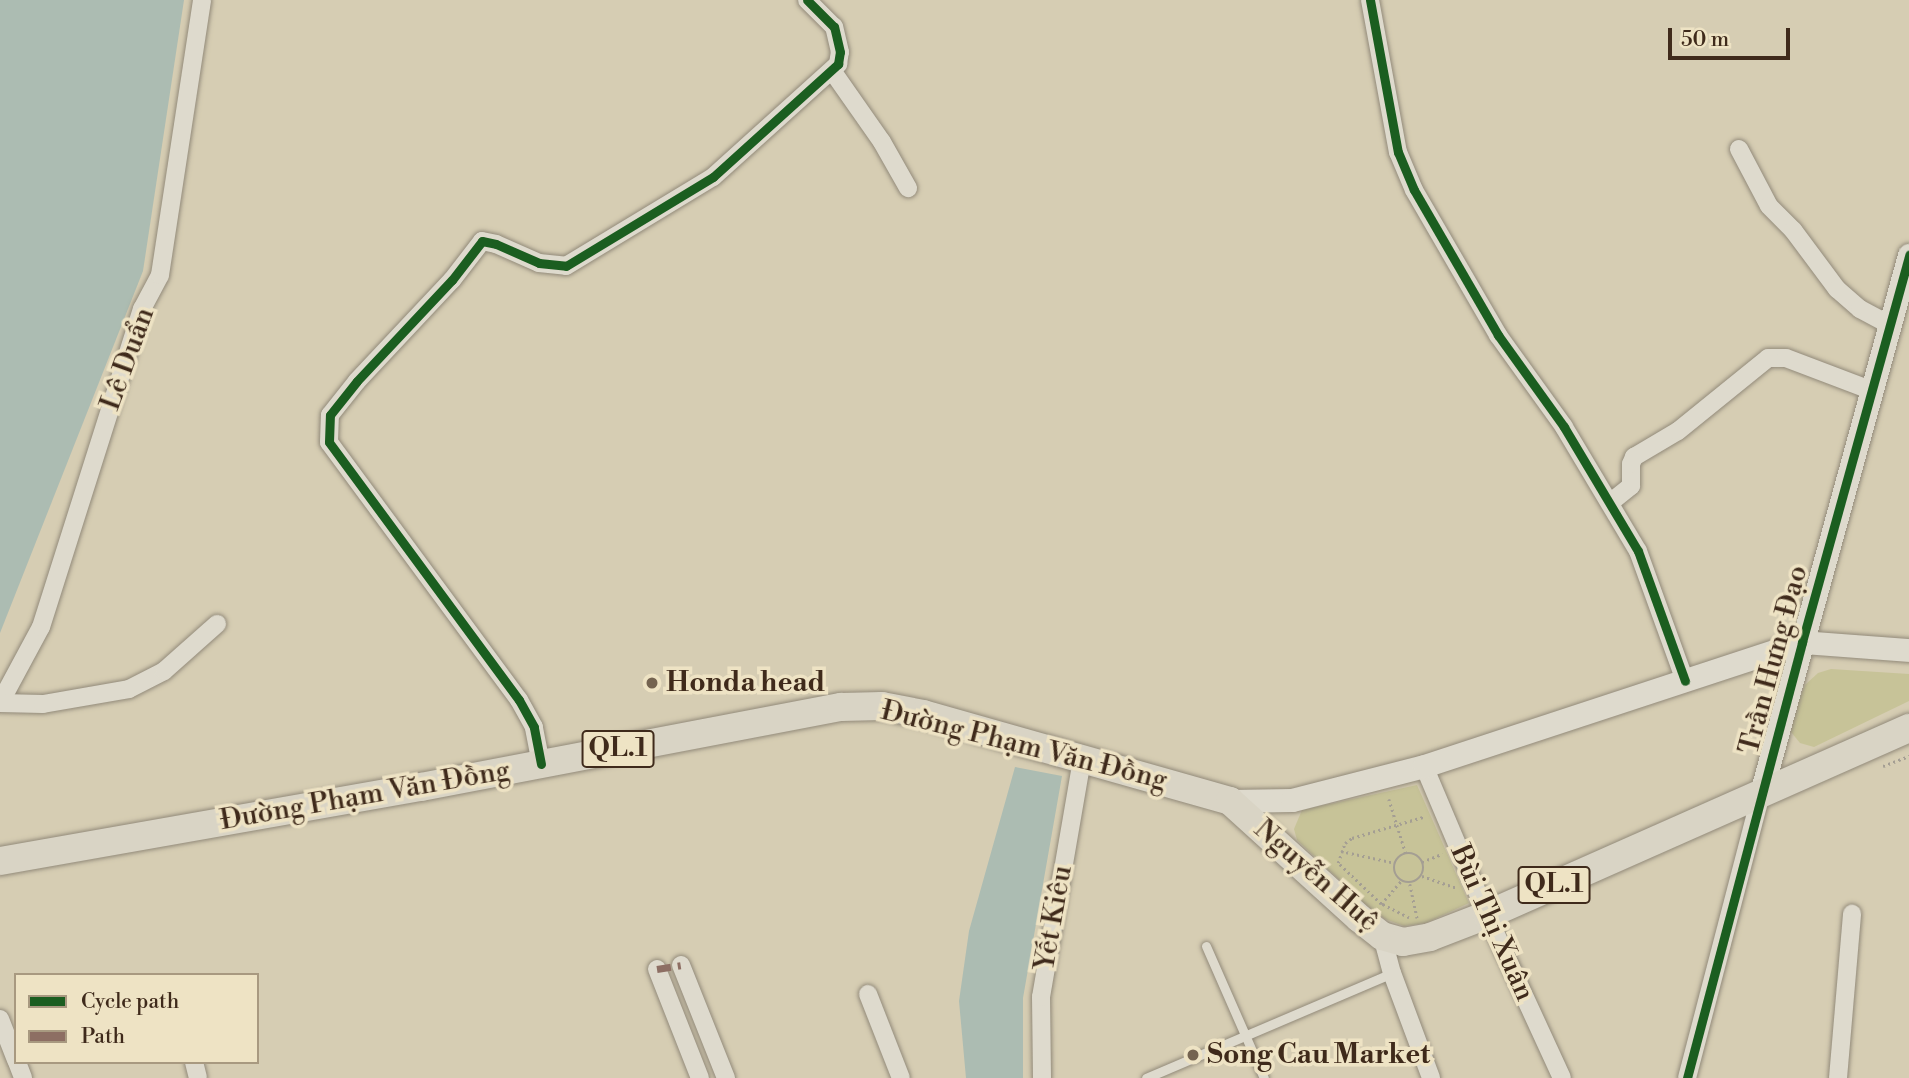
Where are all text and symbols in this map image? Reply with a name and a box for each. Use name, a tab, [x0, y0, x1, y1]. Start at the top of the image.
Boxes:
scale bar	[1671, 14, 1794, 58]
text: 50 m	[1681, 27, 1729, 53]
street label: Lê Duẩn	[94, 303, 162, 415]
street label: Trần Hưng Đạo	[1733, 562, 1815, 758]
place label: Honda head	[666, 666, 825, 700]
marker: Honda head	[644, 675, 660, 691]
street label: Đường Phạm Văn Đồng	[877, 694, 1171, 798]
road number: QL.1	[581, 726, 655, 772]
street label: Đường Phạm Văn Đồng	[217, 754, 513, 838]
street label: Nguyễn Huệ	[1247, 813, 1385, 939]
street label: Bùi Thị Xuân	[1443, 840, 1541, 1006]
road number: QL.1	[1517, 862, 1591, 908]
street label: Yết Kiêu	[1028, 863, 1080, 973]
legend	[14, 973, 259, 1064]
text: Cycle path	[81, 989, 179, 1015]
text: Path	[81, 1024, 125, 1050]
place label: Song Cau Market	[1207, 1038, 1430, 1072]
marker: Song Cau Market	[1185, 1047, 1201, 1063]

